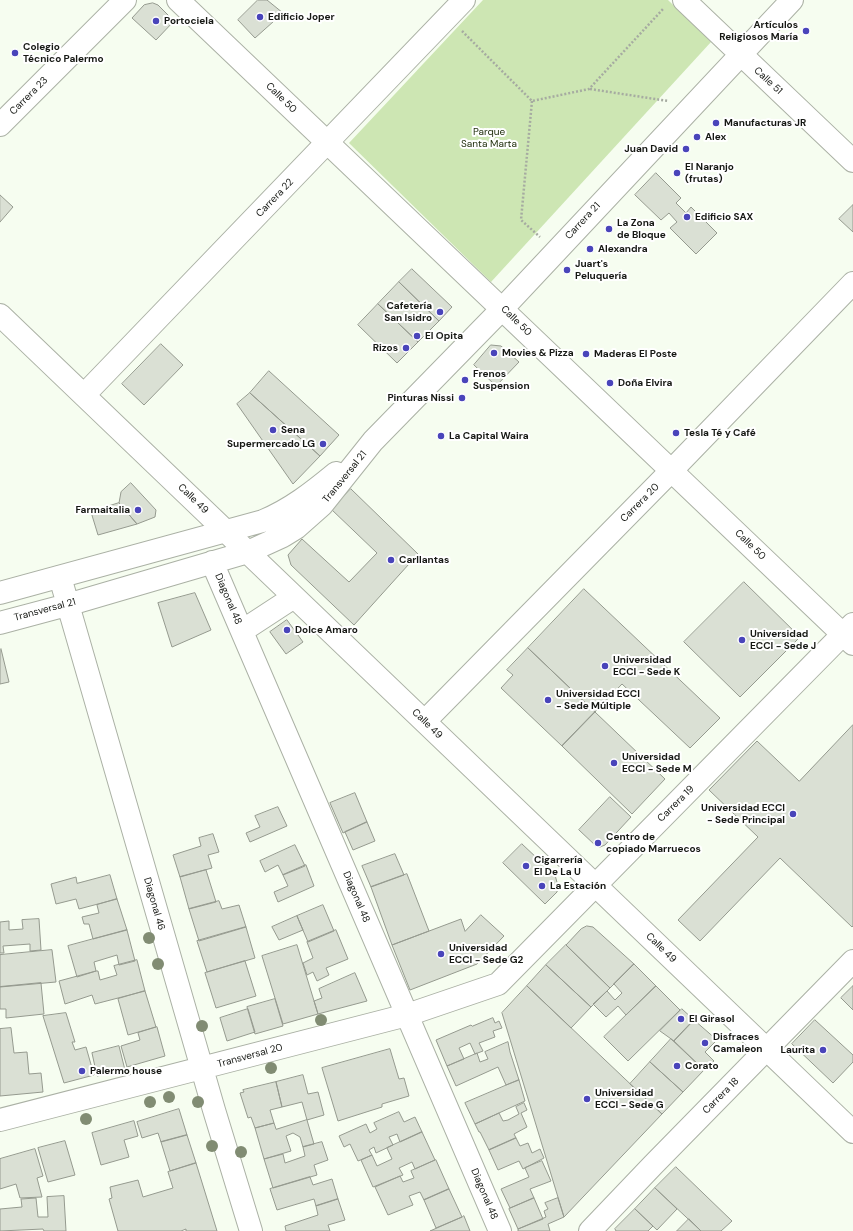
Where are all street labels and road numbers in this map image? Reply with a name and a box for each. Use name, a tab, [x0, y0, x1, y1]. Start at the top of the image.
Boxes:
street label: Calle 51	[751, 65, 785, 97]
street label: Carrera 23	[7, 74, 51, 118]
street label: Calle 50	[263, 80, 299, 116]
street label: Carrera 22	[254, 176, 296, 220]
street label: Carrera 21	[563, 200, 603, 242]
street label: Calle 50	[498, 303, 534, 339]
street label: Transversal 21	[320, 449, 370, 505]
street label: Carrera 20	[618, 481, 662, 525]
street label: Calle 49	[175, 482, 211, 516]
street label: Calle 50	[732, 527, 768, 563]
street label: Diagonal 48	[212, 572, 244, 626]
street label: Transversal 21	[13, 596, 77, 624]
street label: Calle 49	[409, 707, 445, 741]
street label: Carrera 19	[655, 783, 697, 825]
street label: Diagonal 48	[340, 870, 372, 924]
street label: Diagonal 46	[141, 876, 167, 932]
street label: Calle 49	[643, 931, 679, 965]
street label: Transversal 20	[216, 1042, 284, 1070]
street label: Carrera 18	[700, 1075, 742, 1117]
street label: Diagonal 48	[468, 1167, 500, 1221]

